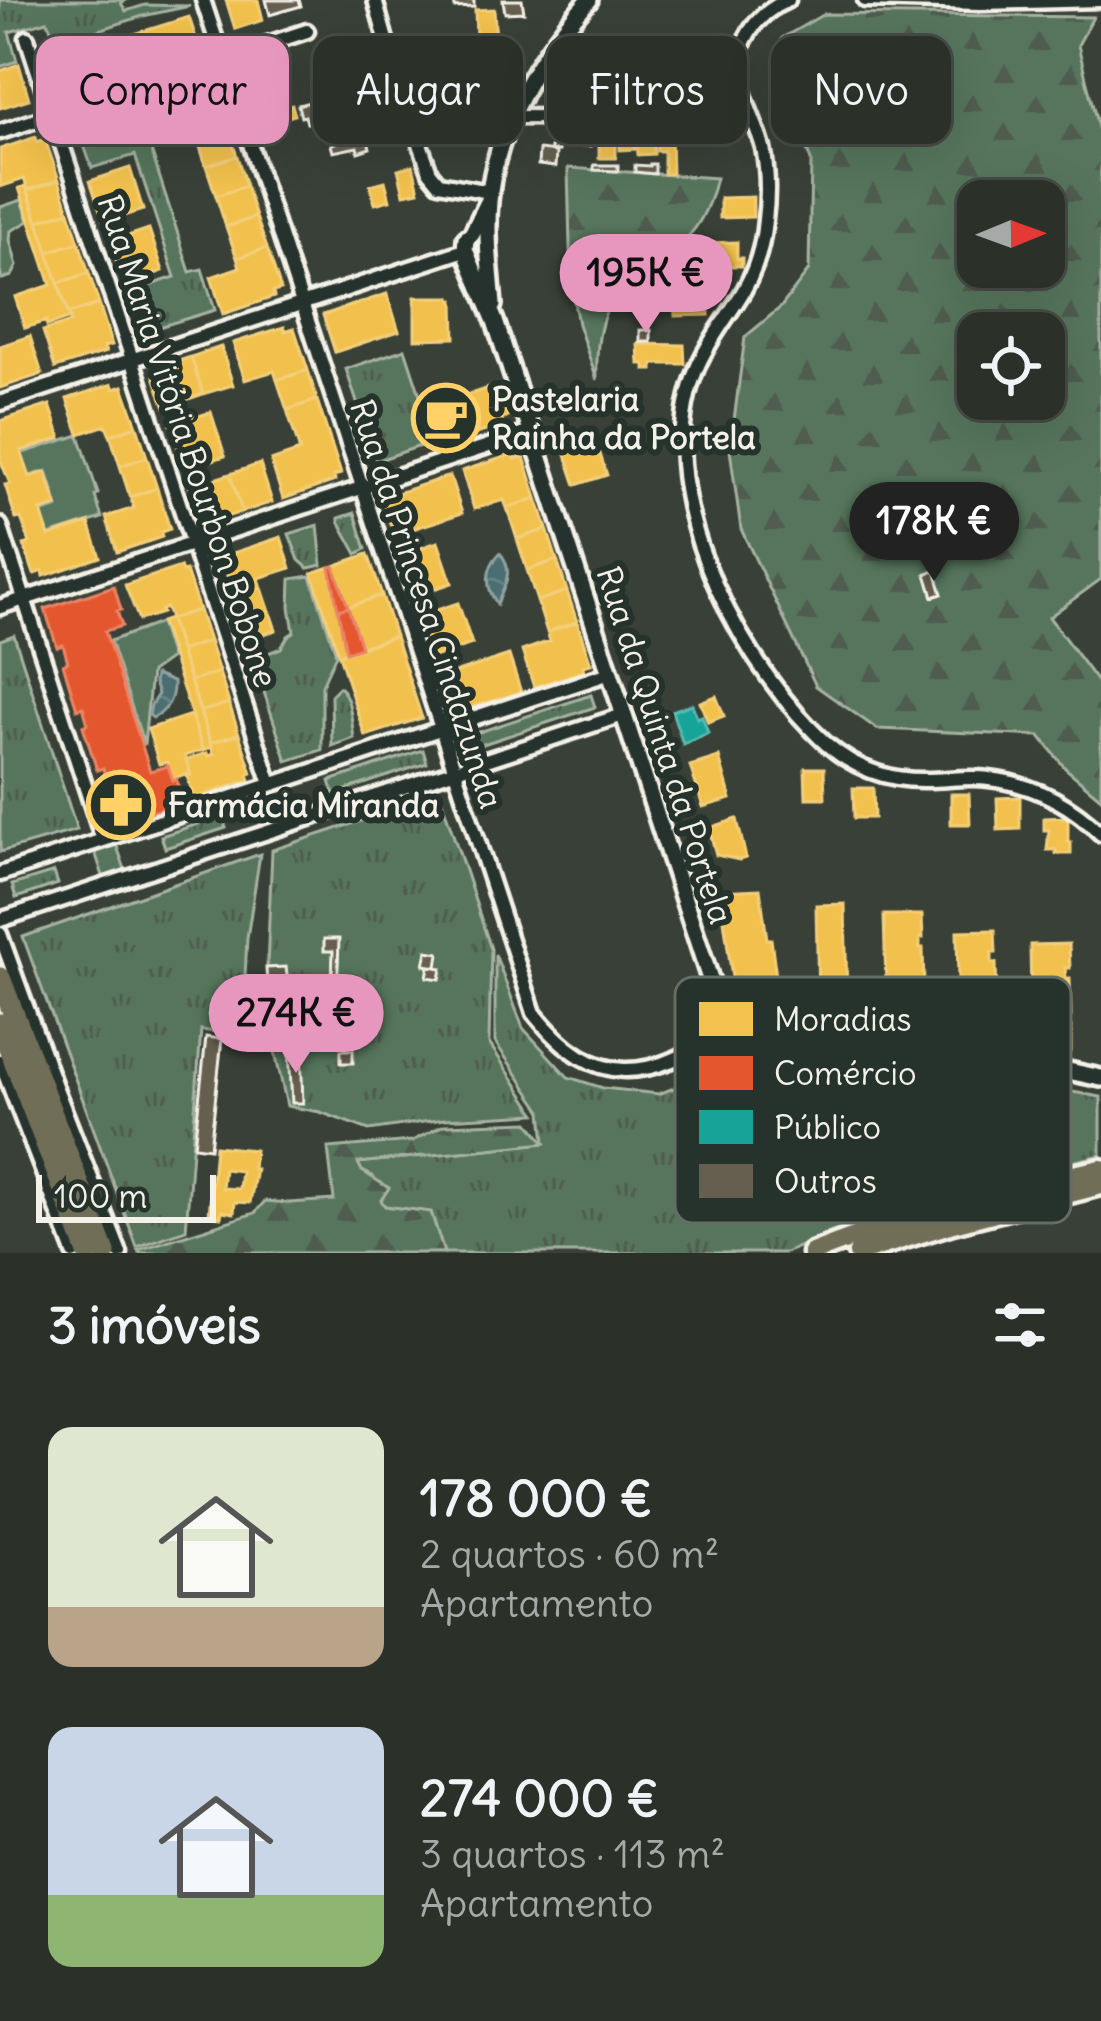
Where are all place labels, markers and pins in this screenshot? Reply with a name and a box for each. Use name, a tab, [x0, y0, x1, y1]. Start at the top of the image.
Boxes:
pin: 195K €	[548, 234, 744, 336]
place label: Pastelaria Rainha da Portela	[492, 378, 756, 458]
cafe icon: Pastelaria Rainha da Portela	[411, 383, 481, 453]
pin: 178K €	[836, 482, 1032, 584]
pharmacy icon: Farmácia Miranda	[86, 770, 156, 840]
place label: Farmácia Miranda	[168, 784, 439, 826]
pin: 274K €	[198, 974, 394, 1076]

